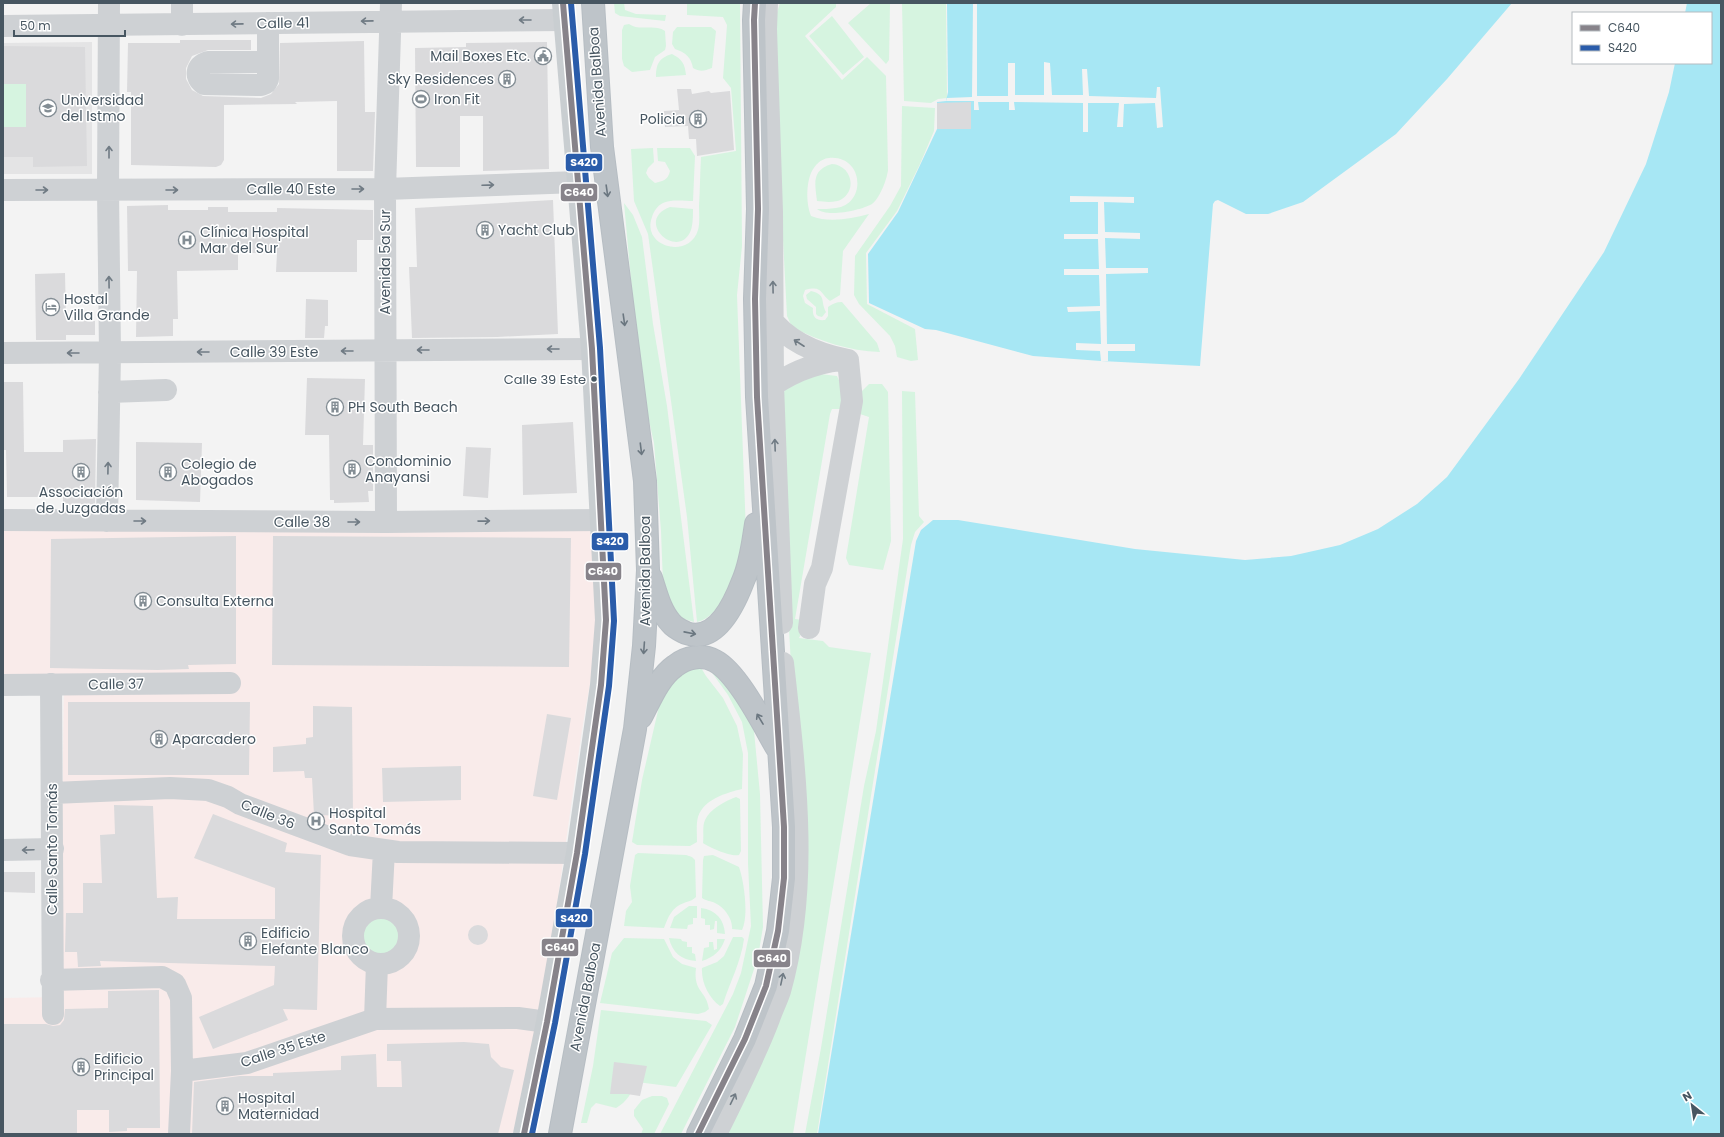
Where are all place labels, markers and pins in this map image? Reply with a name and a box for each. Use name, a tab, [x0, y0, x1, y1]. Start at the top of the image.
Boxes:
place label: Mail Boxes Etc.	[430, 46, 530, 66]
public building icon: Mail Boxes Etc.	[533, 46, 553, 66]
place label: Sky Residences	[387, 69, 494, 89]
building icon: Sky Residences	[497, 69, 517, 89]
sports icon: Iron Fit	[411, 89, 431, 109]
place label: Iron Fit	[434, 89, 480, 109]
place label: Universidad del Istmo	[61, 90, 144, 126]
school or university icon: Universidad del Istmo	[38, 98, 58, 118]
place label: Policia	[640, 109, 685, 129]
building icon: Policia	[688, 109, 708, 129]
building icon: Yacht Club	[475, 220, 495, 240]
place label: Yacht Club	[498, 220, 575, 240]
place label: Clínica Hospital Mar del Sur	[200, 222, 309, 258]
hospital icon: Clínica Hospital Mar del Sur	[177, 230, 197, 250]
place label: Hostal Villa Grande	[64, 289, 150, 325]
hotel icon: Hostal Villa Grande	[41, 297, 61, 317]
place label: Calle 39 Este	[504, 370, 586, 389]
marker: Calle 39 Este	[589, 374, 599, 384]
building icon: PH South Beach	[325, 397, 345, 417]
place label: PH South Beach	[348, 397, 458, 417]
place label: Condominio Anayansi	[365, 451, 451, 487]
place label: Colegio de Abogados	[181, 454, 257, 490]
building icon: Condominio Anayansi	[342, 459, 362, 479]
building icon: Associación de Juzgadas	[71, 462, 91, 482]
building icon: Colegio de Abogados	[158, 462, 178, 482]
place label: Associación de Juzgadas	[36, 482, 126, 518]
building icon: Consulta Externa	[133, 591, 153, 611]
place label: Consulta Externa	[156, 591, 274, 611]
building icon: Aparcadero	[149, 729, 169, 749]
place label: Aparcadero	[172, 729, 256, 749]
place label: Hospital Santo Tomás	[329, 803, 421, 839]
hospital icon: Hospital Santo Tomás	[306, 811, 326, 831]
place label: Edificio Elefante Blanco	[261, 923, 369, 959]
building icon: Edificio Elefante Blanco	[238, 931, 258, 951]
place label: Edificio Principal	[94, 1049, 154, 1085]
building icon: Edificio Principal	[71, 1057, 91, 1077]
place label: Hospital Maternidad	[238, 1088, 319, 1124]
building icon: Hospital Maternidad	[215, 1096, 235, 1116]

